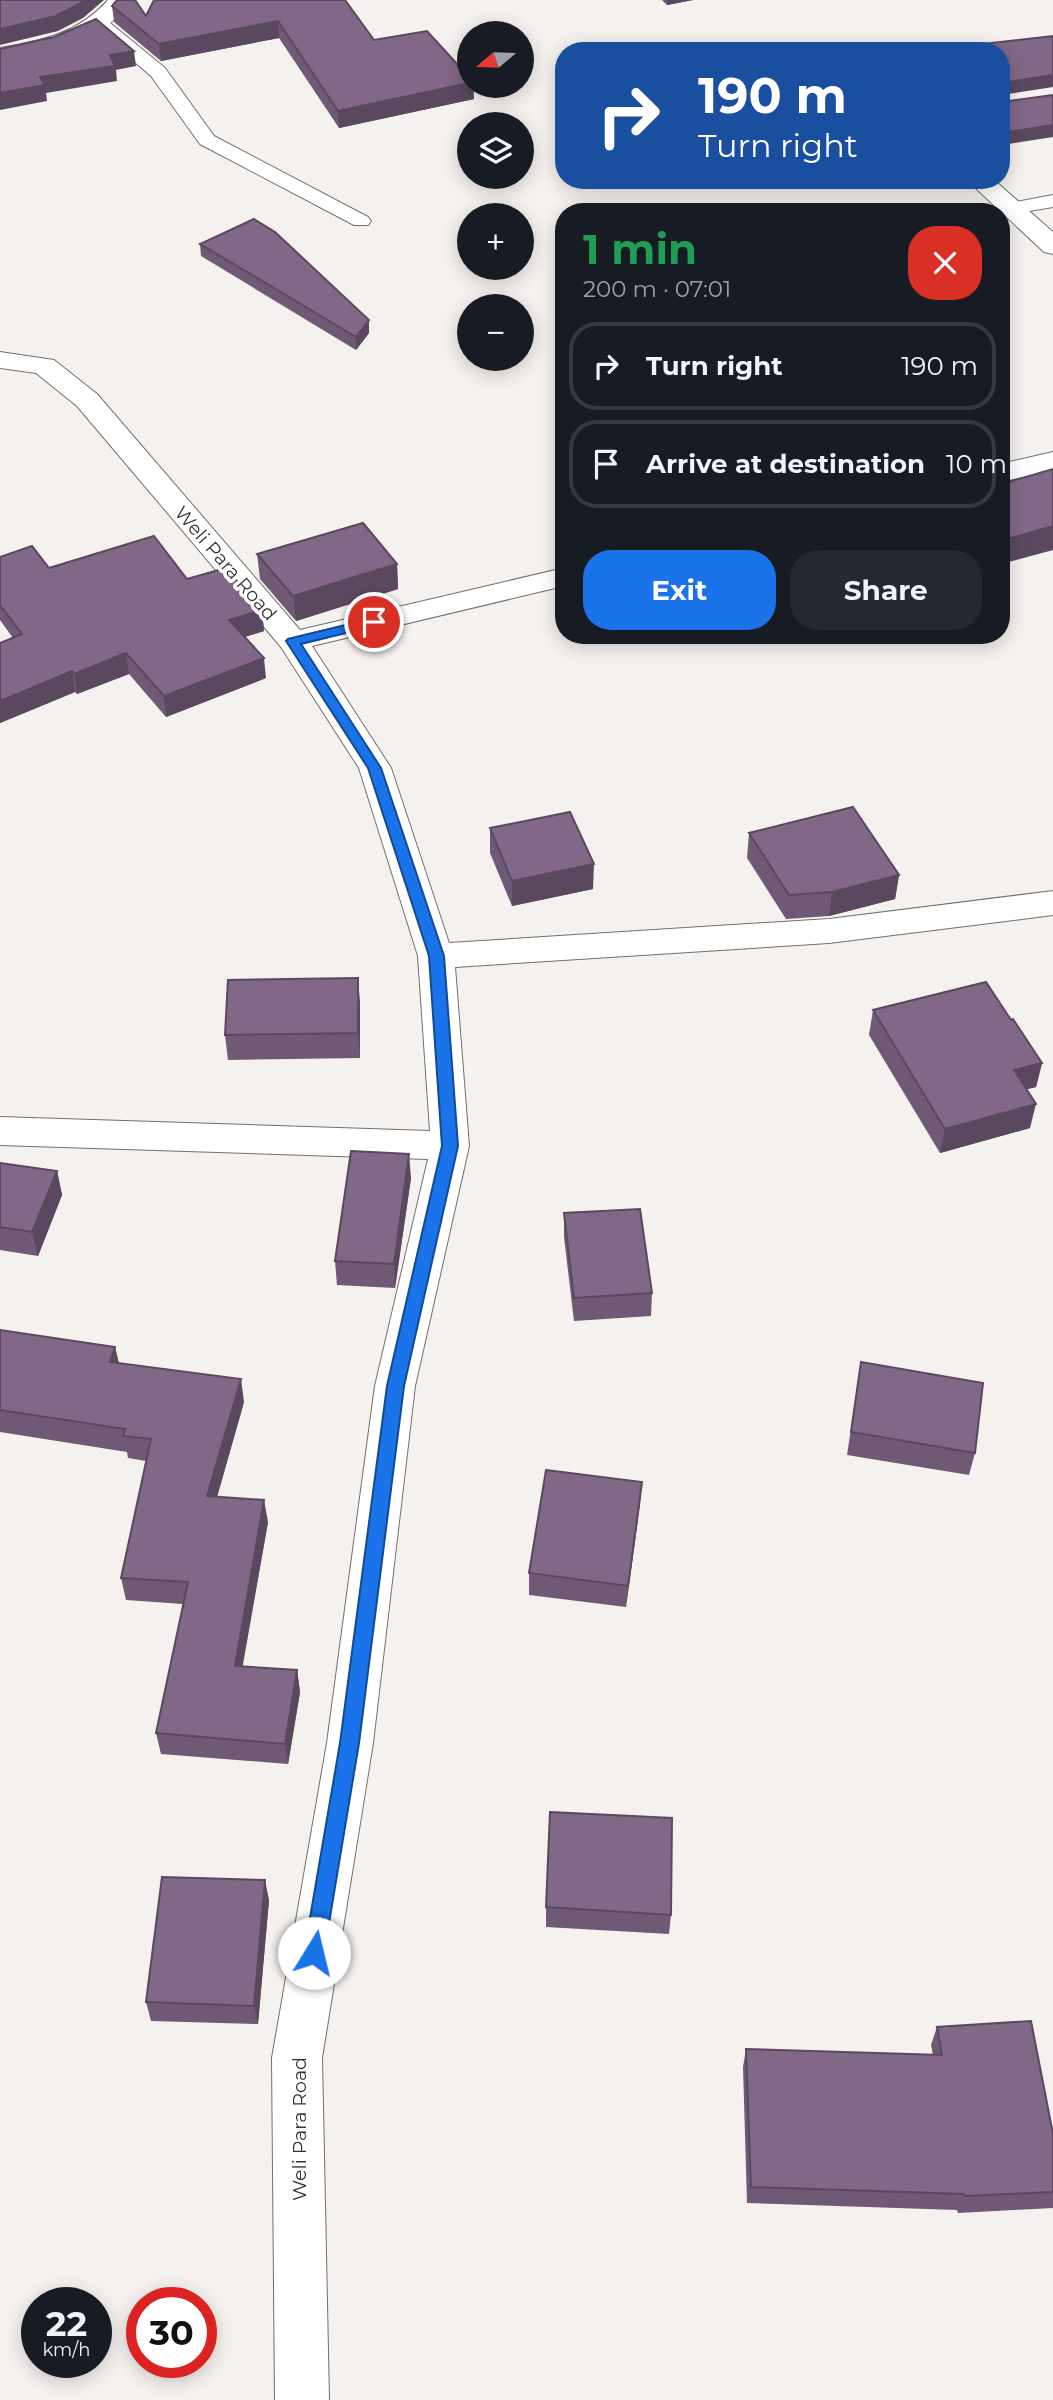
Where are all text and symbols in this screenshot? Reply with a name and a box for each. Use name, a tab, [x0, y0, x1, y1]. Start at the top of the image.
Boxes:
north arrow	[457, 21, 534, 98]
map controls	[457, 21, 534, 371]
text: 190 m	[698, 66, 847, 125]
icon: right	[583, 70, 674, 161]
button: layers	[457, 112, 534, 189]
text: Turn right	[698, 126, 858, 165]
button: +	[457, 203, 534, 280]
text: 1 min	[583, 223, 697, 275]
button: close	[908, 226, 982, 300]
text: 200 m · 07:01	[583, 275, 731, 303]
button: −	[457, 294, 534, 371]
icon: right	[587, 347, 625, 385]
text: Turn right	[646, 350, 782, 382]
text: 190 m	[901, 350, 978, 382]
icon: arrive	[587, 445, 625, 483]
text: Arrive at destination	[646, 448, 925, 480]
text: 10 m	[946, 448, 1007, 480]
street label: Weli Para Road	[170, 501, 282, 625]
button: Exit	[583, 550, 776, 630]
button: Share	[790, 550, 982, 630]
pin	[344, 592, 404, 652]
icon: arrive	[355, 603, 393, 641]
position arrow	[277, 1916, 351, 1990]
street label: Weli Para Road	[288, 2057, 311, 2201]
speed limit sign: 30	[126, 2287, 217, 2378]
text: 22	[46, 2302, 87, 2345]
text: km/h	[42, 2339, 91, 2361]

